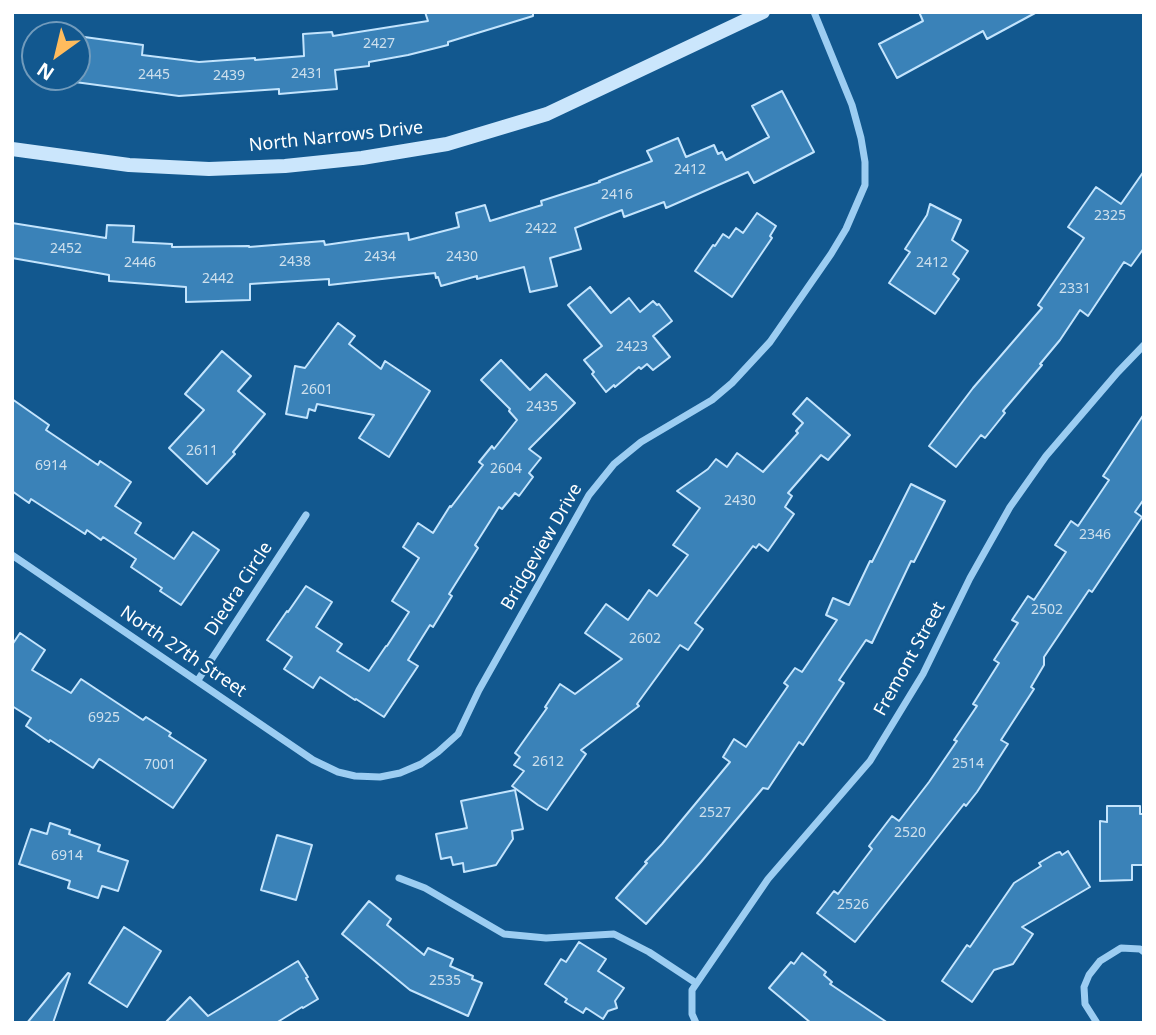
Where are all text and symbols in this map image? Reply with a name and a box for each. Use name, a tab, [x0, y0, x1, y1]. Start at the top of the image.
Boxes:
north arrow	[21, 21, 91, 91]
house number: 2427	[363, 36, 395, 52]
text: N	[32, 57, 59, 87]
house number: 2431	[291, 66, 323, 82]
house number: 2445	[138, 67, 170, 83]
house number: 2439	[213, 68, 245, 84]
street label: North Narrows Drive	[248, 117, 424, 157]
house number: 2412	[674, 162, 706, 178]
house number: 2416	[601, 187, 633, 203]
house number: 2325	[1094, 208, 1126, 224]
house number: 2422	[525, 221, 557, 237]
house number: 2452	[50, 241, 82, 257]
house number: 2434	[364, 249, 396, 265]
house number: 2430	[446, 249, 478, 265]
house number: 2438	[279, 254, 311, 270]
house number: 2446	[124, 255, 156, 271]
house number: 2412	[916, 255, 948, 271]
house number: 2442	[202, 271, 234, 287]
house number: 2331	[1059, 281, 1091, 297]
house number: 2423	[616, 339, 648, 355]
house number: 2601	[301, 382, 333, 398]
house number: 2435	[526, 399, 558, 415]
house number: 2611	[186, 443, 218, 459]
house number: 6914	[35, 458, 67, 474]
house number: 2604	[490, 461, 522, 477]
street label: Bridgeview Drive	[497, 480, 587, 614]
house number: 2430	[724, 493, 756, 509]
house number: 2346	[1079, 527, 1111, 543]
street label: Diedra Circle	[201, 538, 277, 640]
street label: Fremont Street	[870, 598, 950, 720]
street label: North 27th Street	[116, 602, 250, 702]
house number: 2502	[1031, 602, 1063, 618]
house number: 2602	[629, 631, 661, 647]
house number: 6925	[88, 710, 120, 726]
house number: 2612	[532, 754, 564, 770]
house number: 2514	[952, 756, 984, 772]
house number: 7001	[144, 757, 176, 773]
house number: 2527	[699, 805, 731, 821]
house number: 2520	[894, 825, 926, 841]
house number: 6914	[51, 848, 83, 864]
house number: 2526	[837, 897, 869, 913]
house number: 2535	[429, 973, 461, 989]

